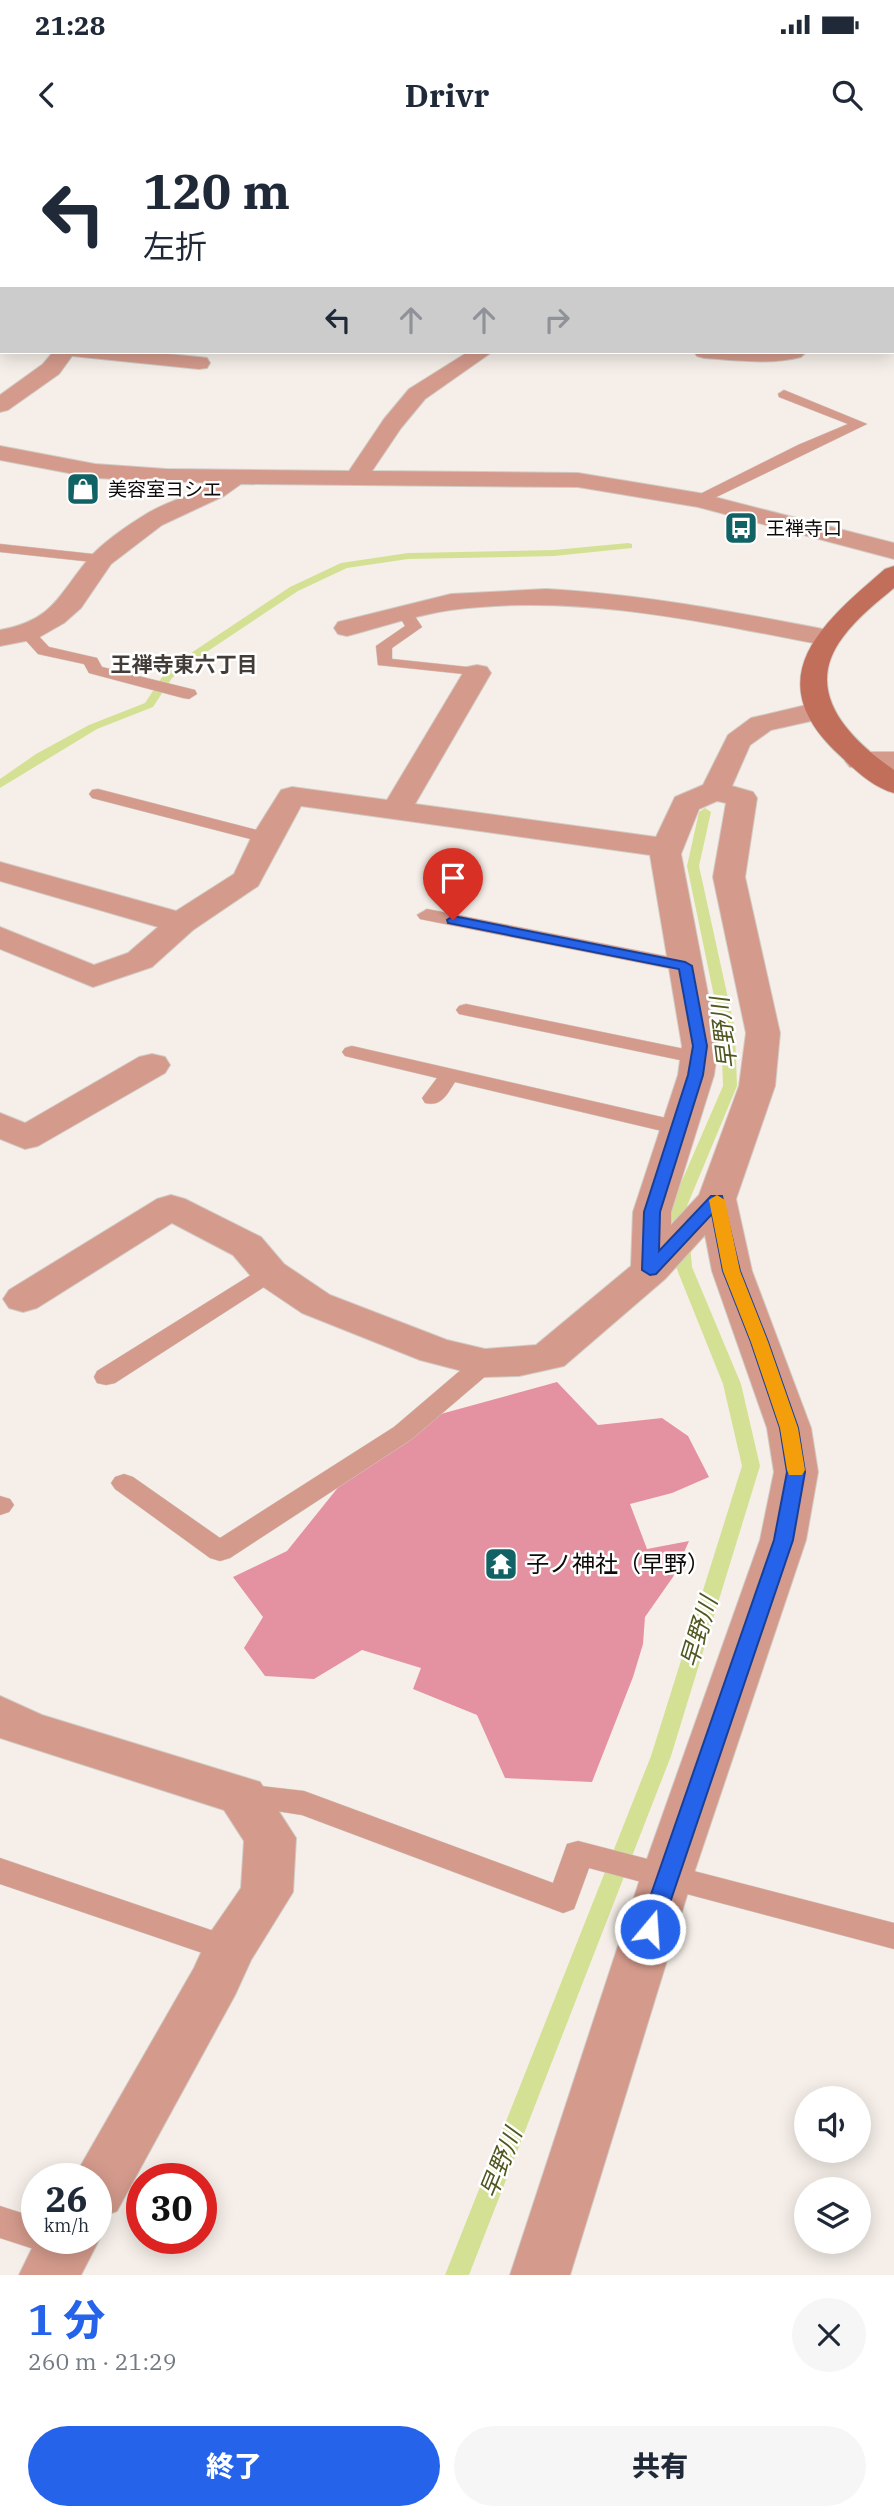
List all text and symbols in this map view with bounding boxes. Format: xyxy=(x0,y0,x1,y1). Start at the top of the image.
text: 21:28 xyxy=(35,8,105,42)
text: Drivr xyxy=(405,74,489,116)
icon: back xyxy=(28,76,66,114)
icon: search xyxy=(828,76,866,114)
text: 120 m xyxy=(143,159,290,222)
icon: left xyxy=(28,168,119,259)
text: 左折 xyxy=(143,225,207,267)
icon: left xyxy=(319,301,357,339)
icon: ahead xyxy=(392,301,430,339)
icon: ahead xyxy=(465,301,503,339)
icon: right xyxy=(538,301,576,339)
shop icon: 美容室ヨシエ xyxy=(64,470,102,508)
place label: 美容室ヨシエ xyxy=(108,477,222,501)
bus stop icon: 王禅寺口 xyxy=(722,509,760,547)
place label: 王禅寺口 xyxy=(766,516,842,540)
district label: 王禅寺東六丁目 xyxy=(111,650,258,678)
pin xyxy=(423,848,483,920)
icon: arrive xyxy=(434,859,472,897)
water label: 早野川 xyxy=(702,992,743,1071)
temple icon: 子ノ神社（早野） xyxy=(482,1545,520,1583)
place label: 子ノ神社（早野） xyxy=(526,1548,710,1578)
water label: 早野川 xyxy=(672,1590,725,1671)
position arrow xyxy=(613,1892,687,1966)
map controls xyxy=(794,2086,871,2254)
button: sound xyxy=(794,2086,871,2163)
water label: 早野川 xyxy=(472,2120,530,2202)
speed limit sign: 30 xyxy=(126,2163,217,2254)
text: 26 xyxy=(45,2176,88,2222)
button: layers xyxy=(794,2177,871,2254)
text: km/h xyxy=(44,2214,89,2237)
text: 1 分 xyxy=(28,2292,105,2347)
button: close xyxy=(792,2298,866,2372)
text: 260 m · 21:29 xyxy=(28,2346,177,2376)
button: 終了 xyxy=(28,2426,440,2506)
button: 共有 xyxy=(454,2426,866,2506)

